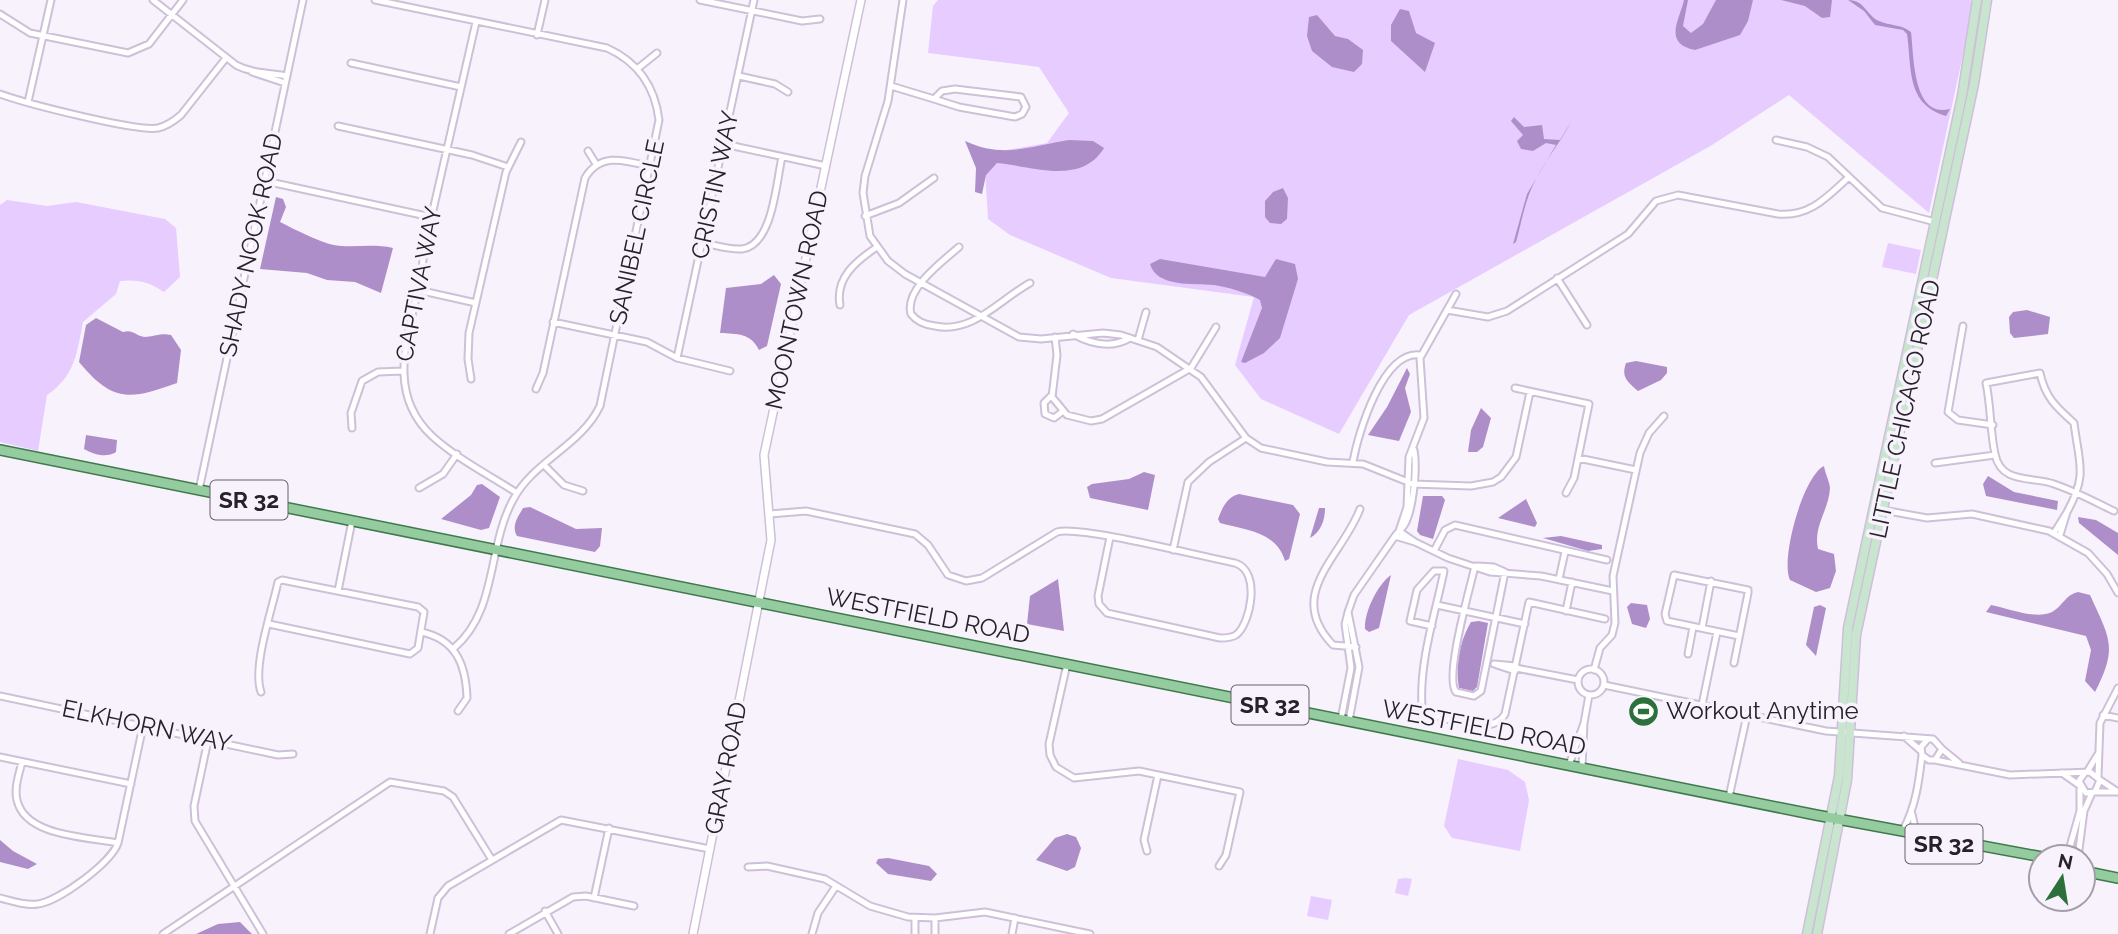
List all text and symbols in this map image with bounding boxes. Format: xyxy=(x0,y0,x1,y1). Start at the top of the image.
street label: CRISTIN WAY xyxy=(685,108,744,262)
street label: SHADY NOOK ROAD xyxy=(213,130,288,359)
street label: SANIBEL CIRCLE xyxy=(603,137,670,327)
street label: MOONTOWN ROAD xyxy=(759,188,834,412)
street label: CAPTIVA WAY xyxy=(389,204,448,364)
street label: LITTLE CHICAGO ROAD xyxy=(1863,277,1946,541)
road number: SR 32 xyxy=(210,480,288,520)
street label: WESTFIELD ROAD xyxy=(824,582,1033,650)
road number: SR 32 xyxy=(1232,685,1308,724)
street label: ELKHORN WAY xyxy=(60,693,235,758)
street label: WESTFIELD ROAD xyxy=(1380,694,1589,762)
sports icon: Workout Anytime xyxy=(1626,694,1660,728)
place label: Workout Anytime xyxy=(1666,696,1859,725)
street label: GRAY ROAD xyxy=(698,699,753,837)
road number: SR 32 xyxy=(1906,824,1982,864)
north arrow xyxy=(2027,843,2097,913)
text: N xyxy=(2056,849,2075,874)

